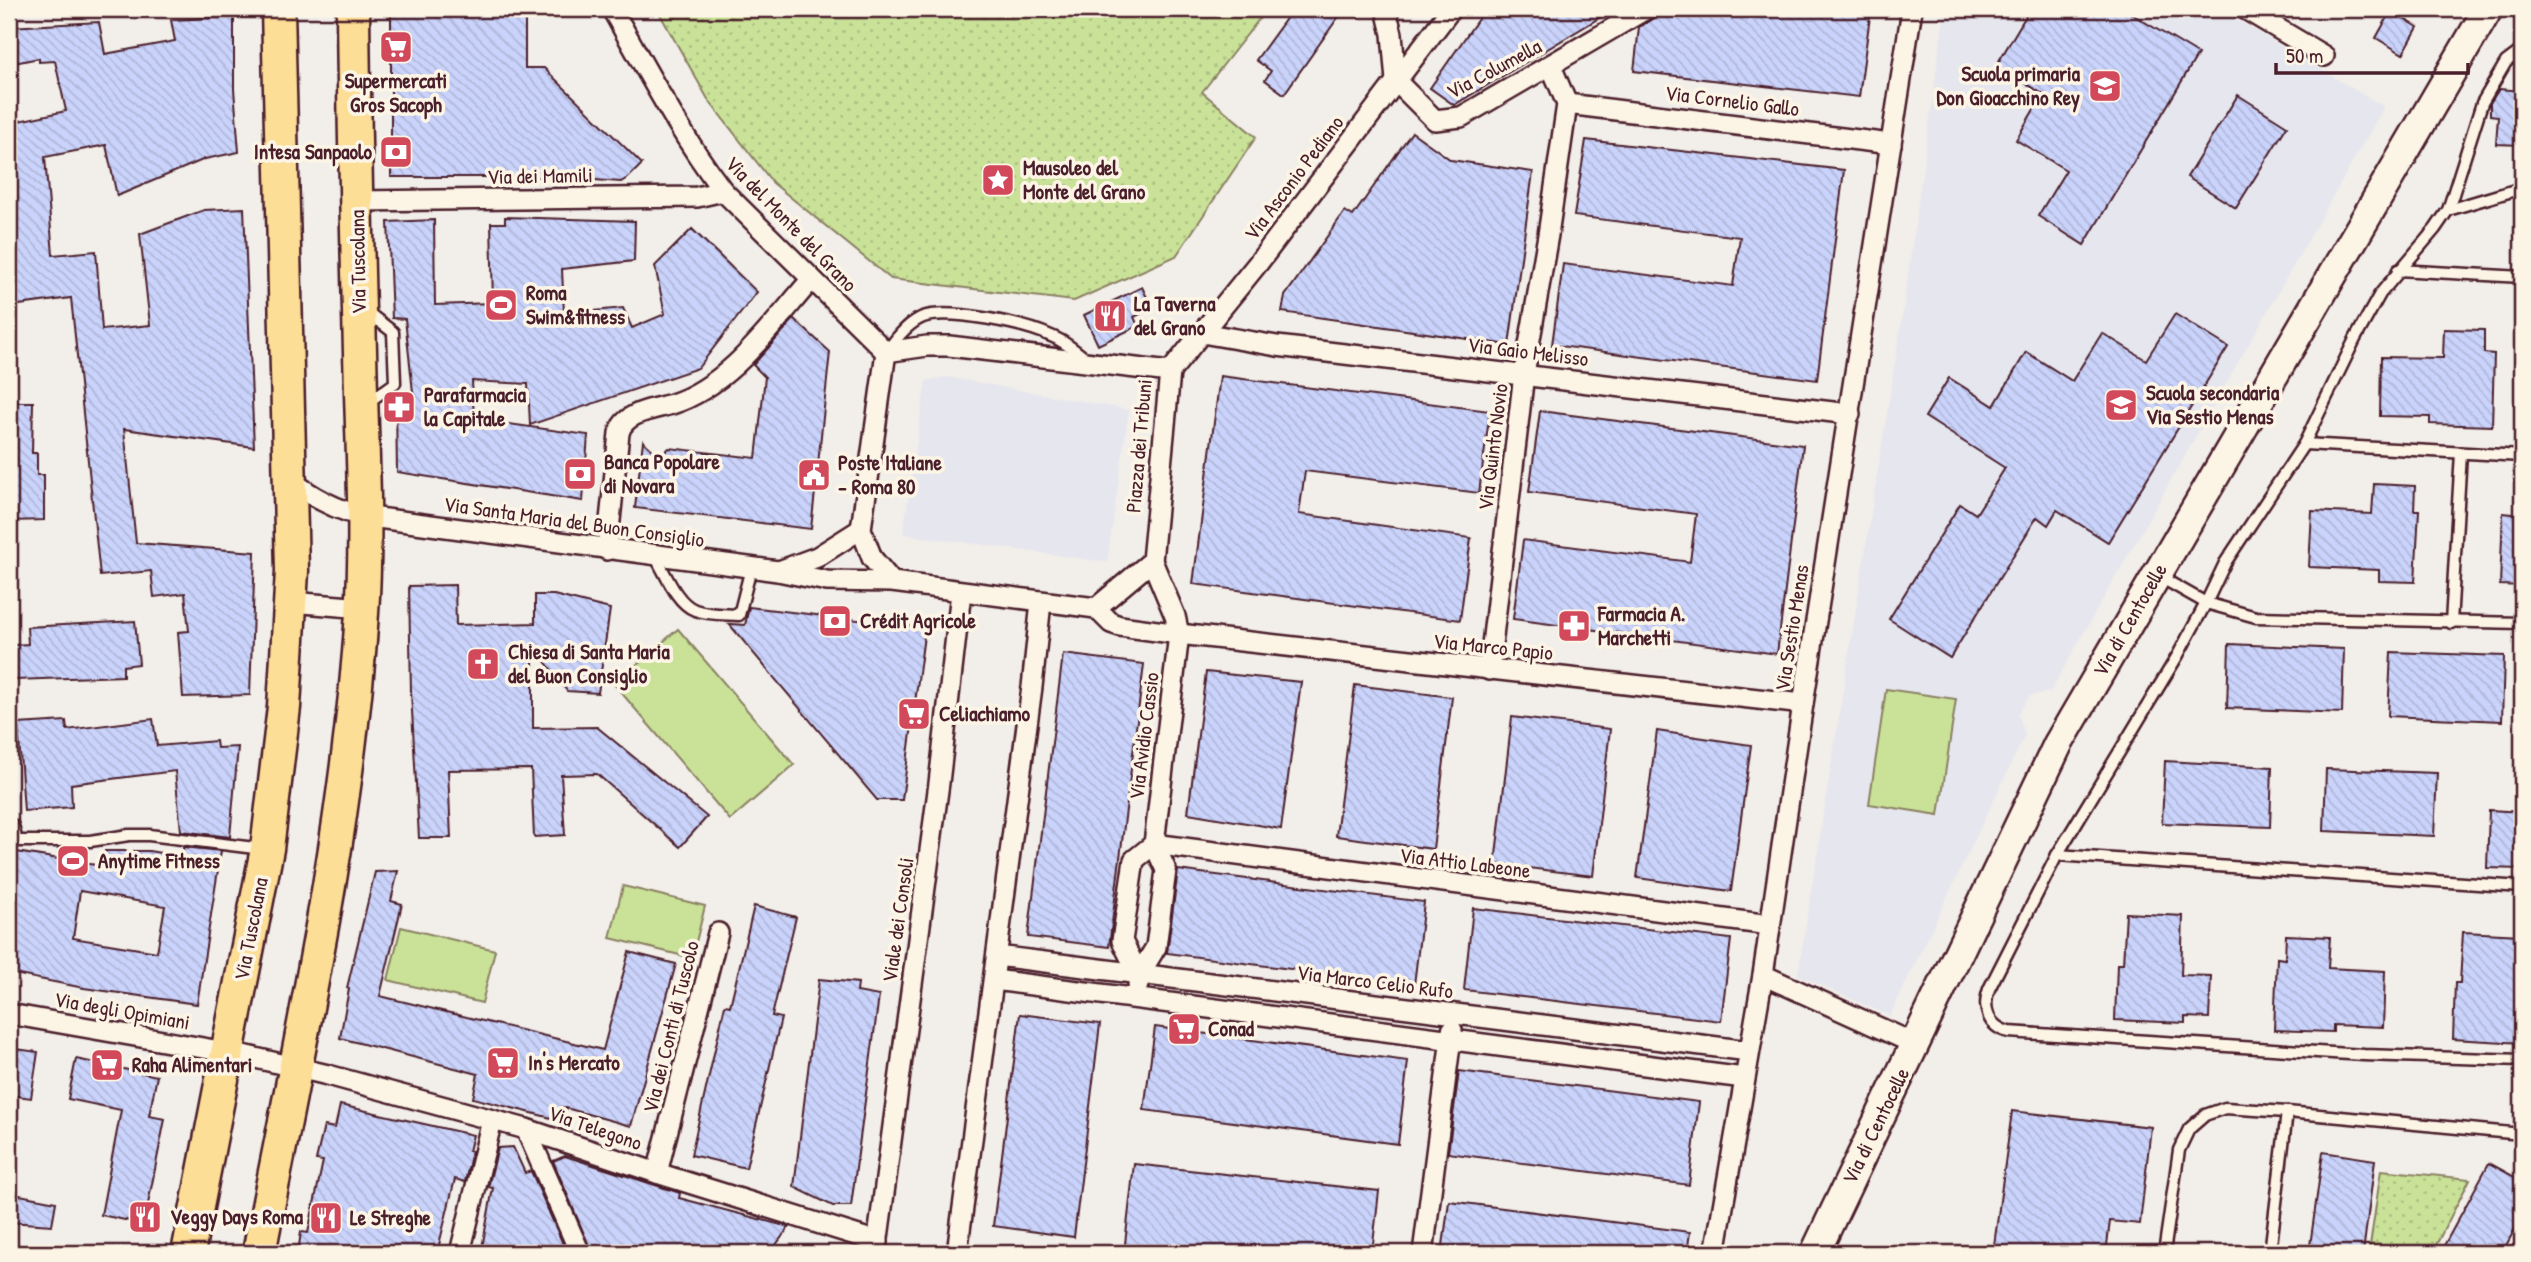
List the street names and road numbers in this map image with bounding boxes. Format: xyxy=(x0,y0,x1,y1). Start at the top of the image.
street label: Via Columella xyxy=(1441,31,1546,106)
street label: Via Cornelio Gallo xyxy=(1663,78,1801,123)
street label: Via Asconio Pediano xyxy=(1237,109,1350,246)
street label: Via del Monte del Grano xyxy=(719,149,864,298)
street label: Via dei Mamili xyxy=(487,160,593,191)
street label: Via Tuscolana xyxy=(342,210,373,314)
street label: Via Gaio Melisso xyxy=(1466,330,1590,373)
street label: Piazza dei Tribuni xyxy=(1118,378,1159,514)
street label: Via Quinto Novio xyxy=(1470,382,1515,512)
street label: Via Santa Maria del Buon Consiglio xyxy=(442,489,706,554)
street label: Via di Centocelle xyxy=(2085,558,2174,682)
street label: Via Sestio Menas xyxy=(1767,563,1816,693)
street label: Via Marco Papio xyxy=(1432,626,1554,667)
street label: Via Avidio Cassio xyxy=(1121,671,1166,801)
street label: Via Attio Labeone xyxy=(1398,840,1532,885)
street label: Viale dei Consoli xyxy=(874,856,921,984)
street label: Via Tuscolana xyxy=(226,875,275,983)
street label: Via dei Conti di Tuscolo xyxy=(635,938,706,1116)
street label: Via Marco Celio Rufo xyxy=(1295,958,1455,1005)
street label: Via degli Opimiani xyxy=(52,984,192,1037)
street label: Via di Centocelle xyxy=(1835,1063,1916,1189)
street label: Via Telegono xyxy=(544,1098,646,1157)

